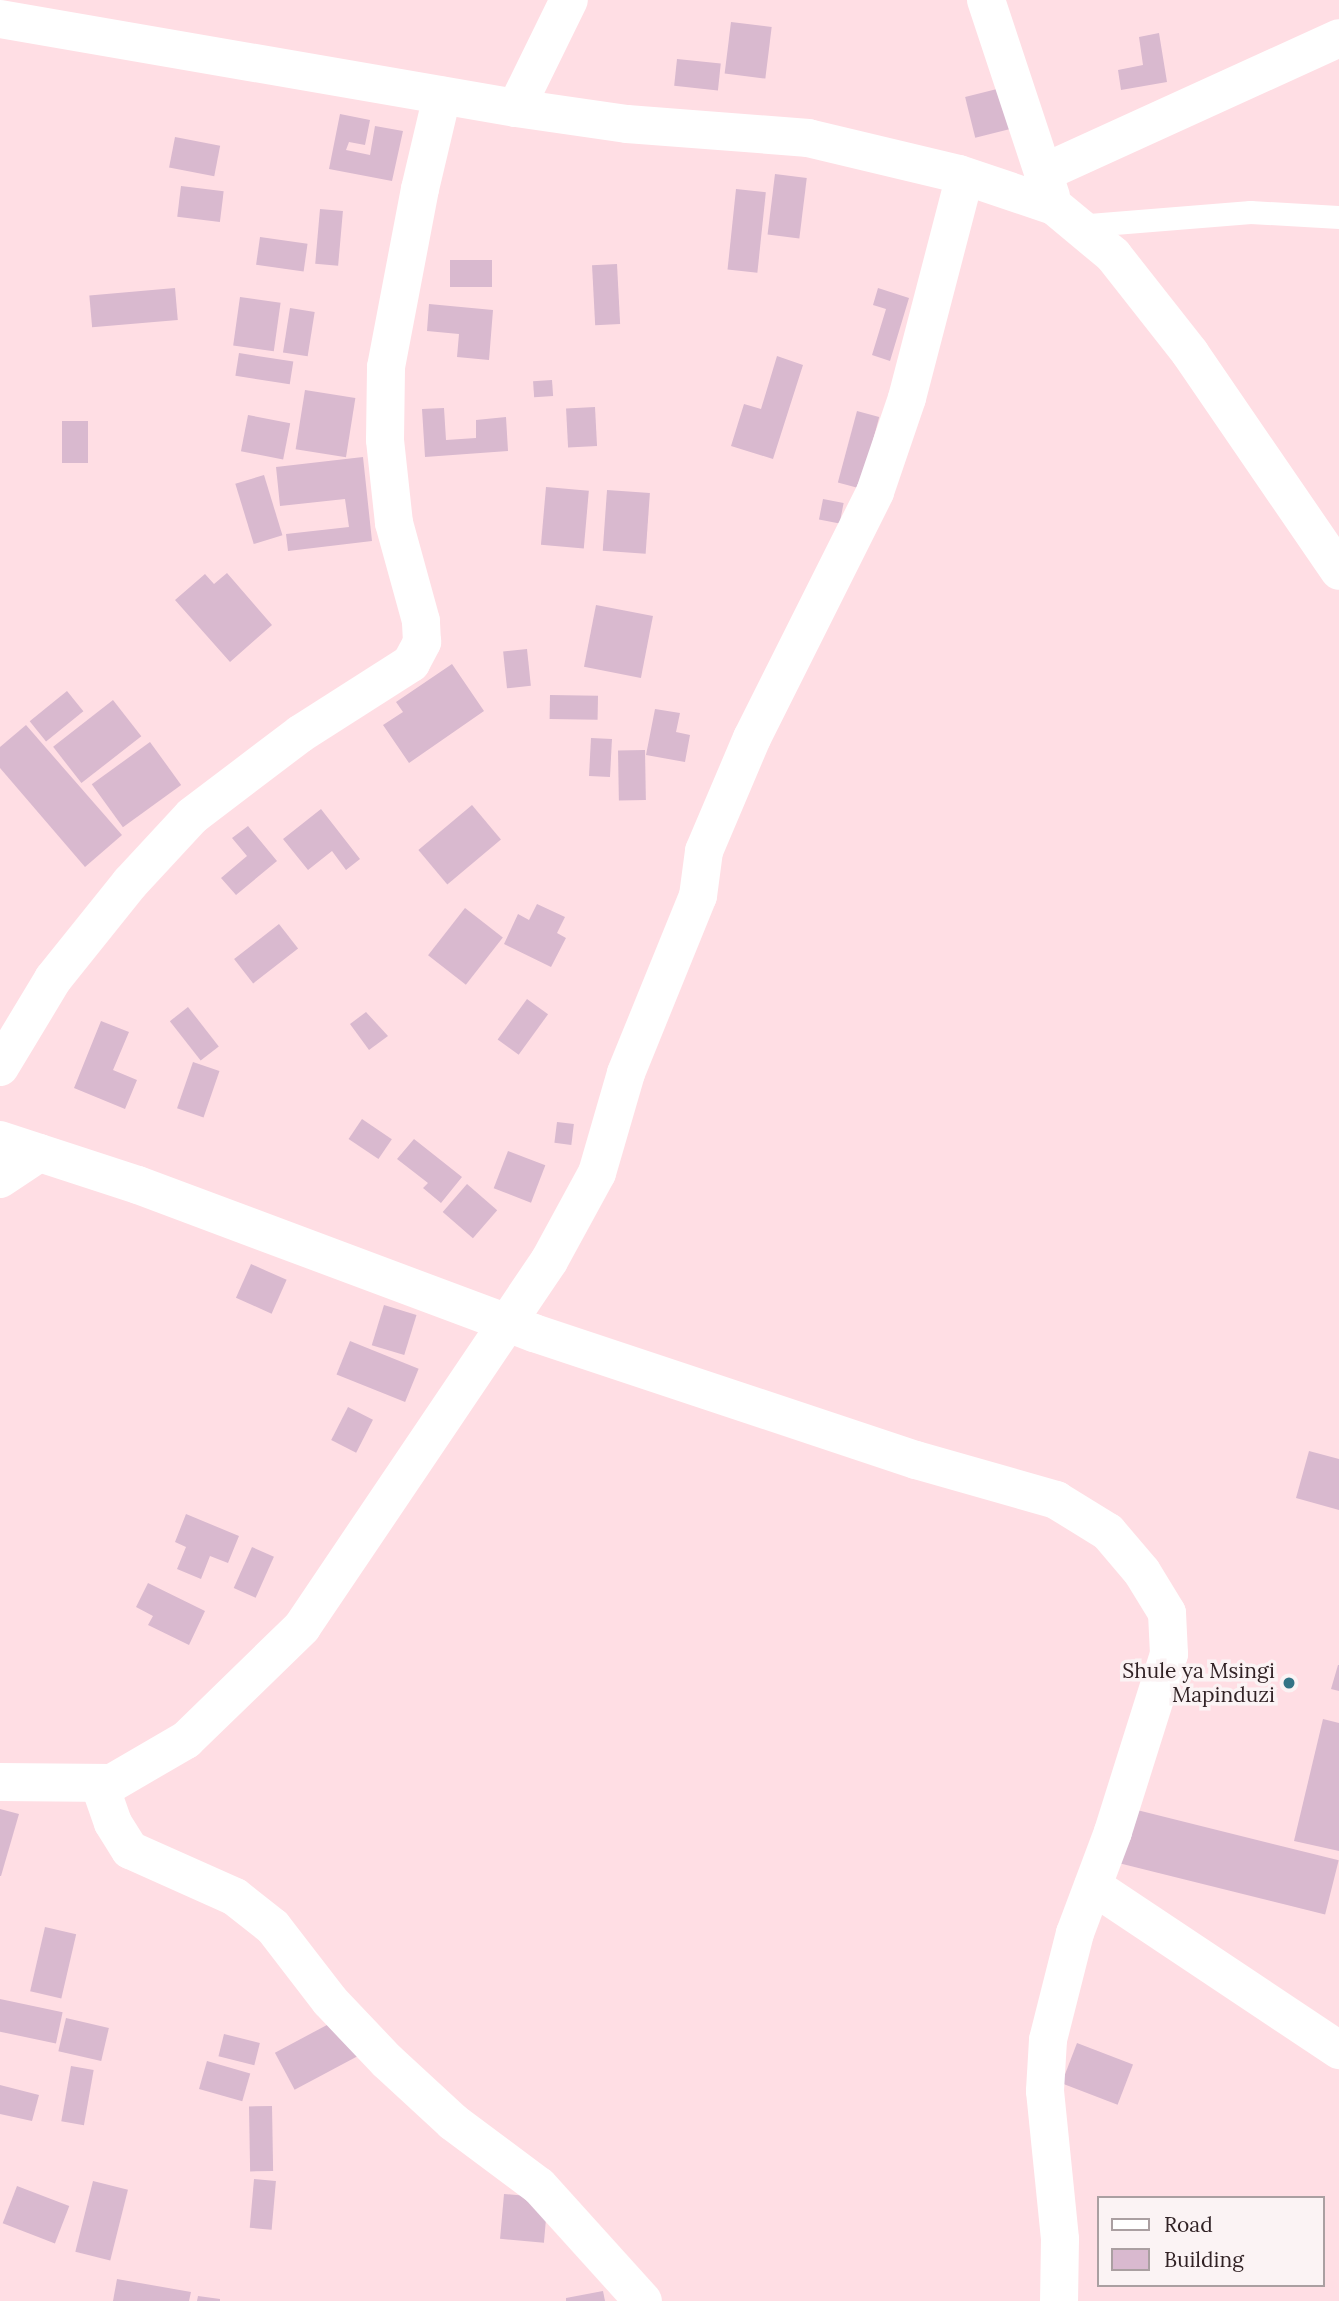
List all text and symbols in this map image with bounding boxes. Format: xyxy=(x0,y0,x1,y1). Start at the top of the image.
place label: Shule ya Msingi Mapinduzi xyxy=(1122,1658,1275,1708)
marker: Shule ya Msingi Mapinduzi xyxy=(1281,1675,1297,1691)
legend xyxy=(1098,2196,1325,2287)
text: Road xyxy=(1164,2211,1213,2238)
text: Building xyxy=(1164,2246,1244,2273)

